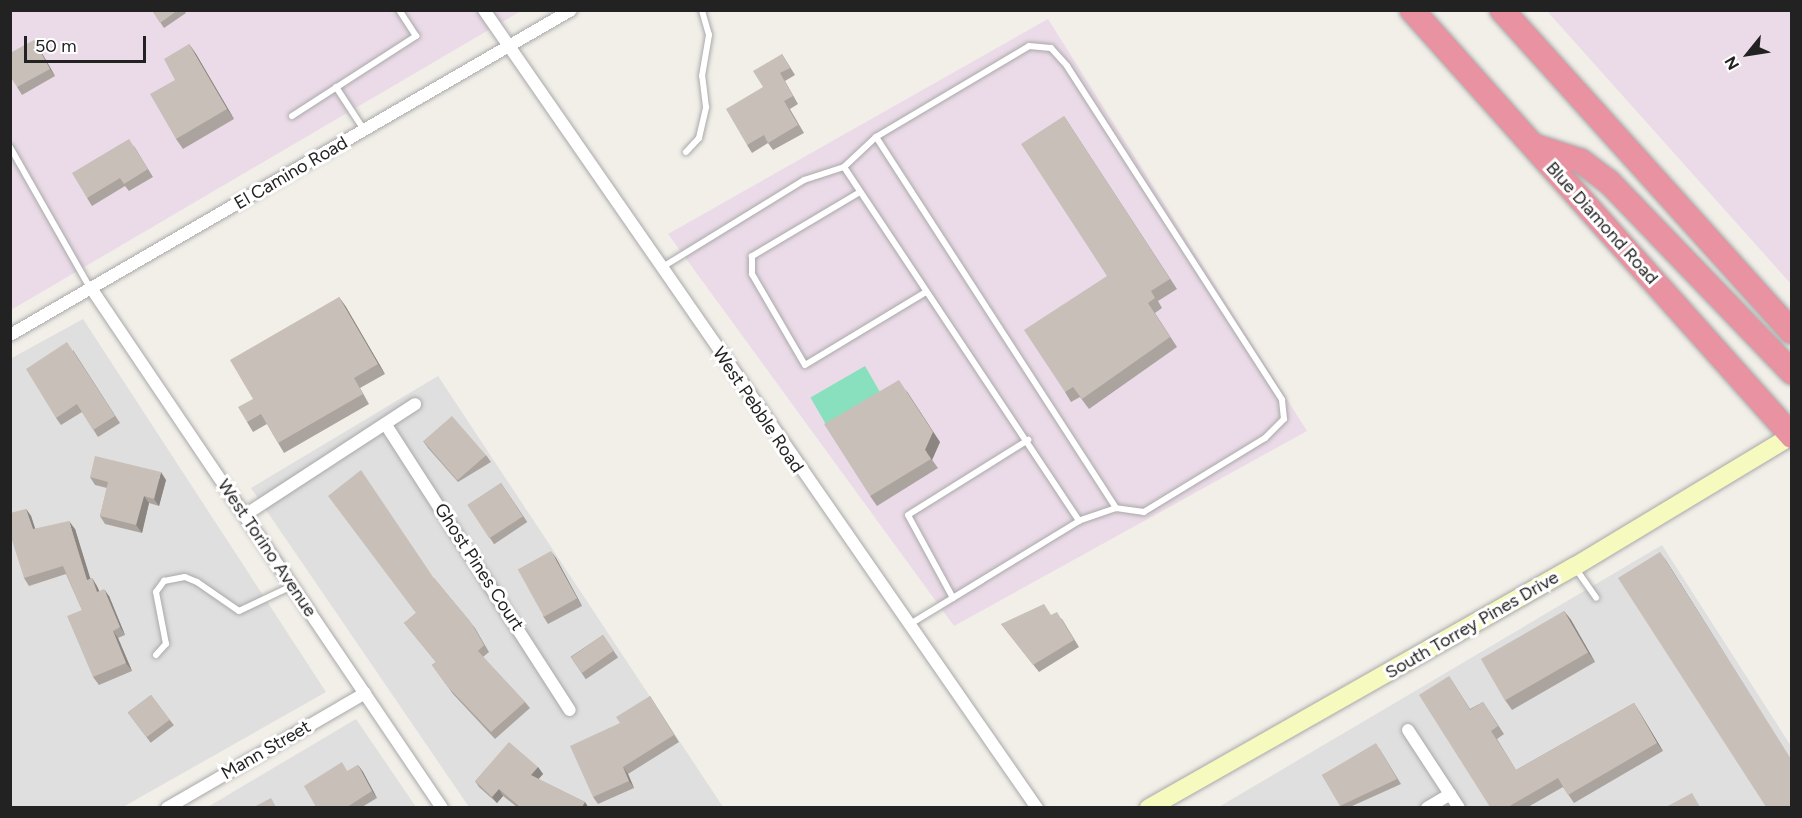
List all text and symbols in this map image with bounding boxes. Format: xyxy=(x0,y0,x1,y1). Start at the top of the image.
scale bar xyxy=(27,24,148,62)
north arrow xyxy=(1718,24,1778,84)
text: 50 m xyxy=(35,35,77,57)
text: N xyxy=(1721,53,1743,73)
street label: El Camino Road xyxy=(231,132,351,214)
street label: Blue Diamond Road xyxy=(1541,157,1663,289)
street label: West Pebble Road xyxy=(708,343,808,477)
street label: West Torino Avenue xyxy=(213,475,321,621)
street label: Ghost Pines Court xyxy=(430,499,528,635)
street label: South Torrey Pines Drive xyxy=(1381,566,1563,684)
street label: Mann Street xyxy=(218,716,314,784)

